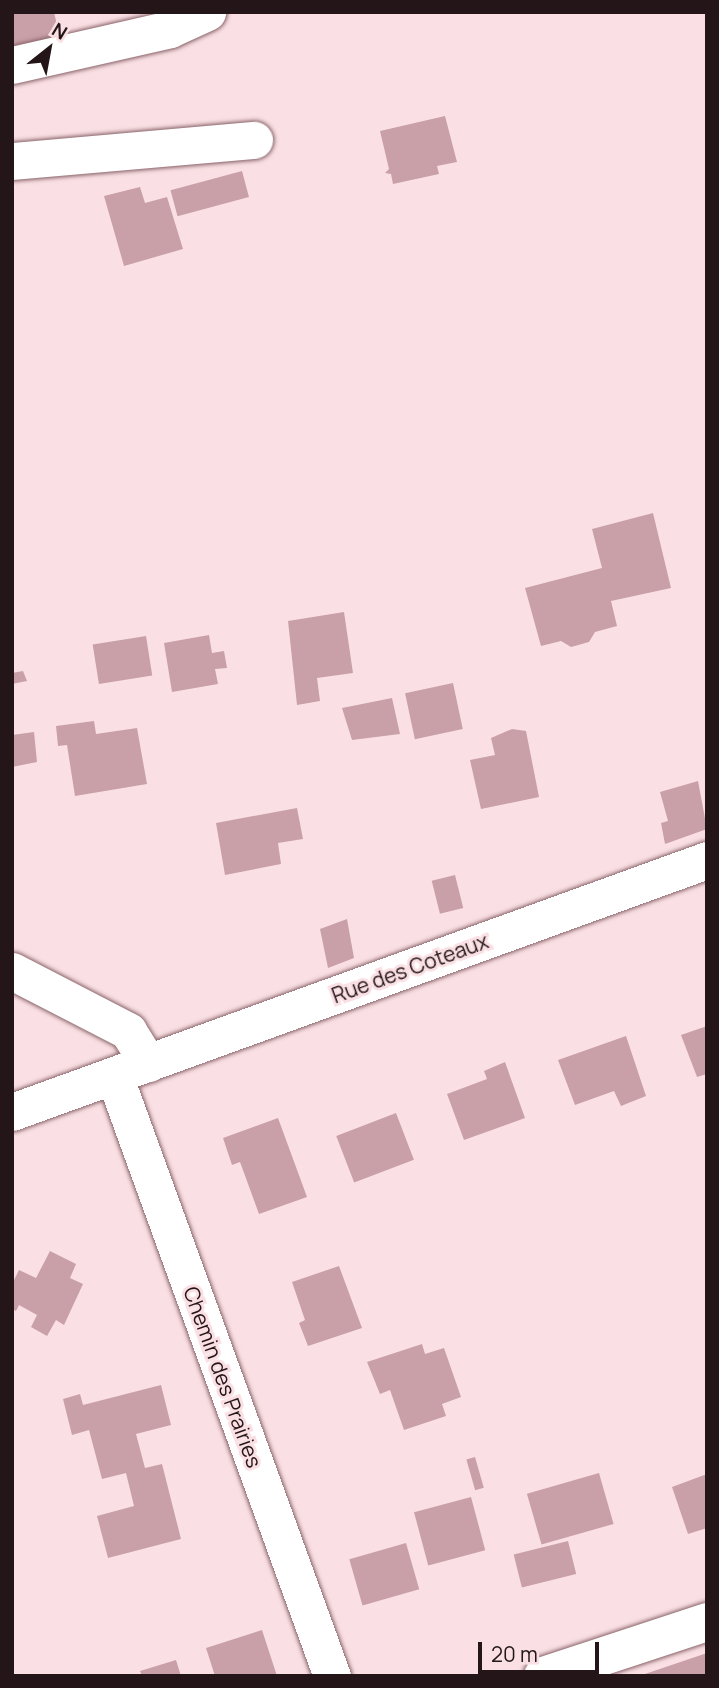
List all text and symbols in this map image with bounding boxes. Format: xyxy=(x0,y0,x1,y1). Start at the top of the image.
north arrow xyxy=(14,14,84,84)
text: N xyxy=(47,16,72,46)
street label: Rue des Coteaux xyxy=(328,928,492,1008)
street label: Chemin des Prairies xyxy=(179,1283,267,1471)
scale bar xyxy=(481,1628,602,1672)
text: 20 m xyxy=(491,1640,538,1668)

